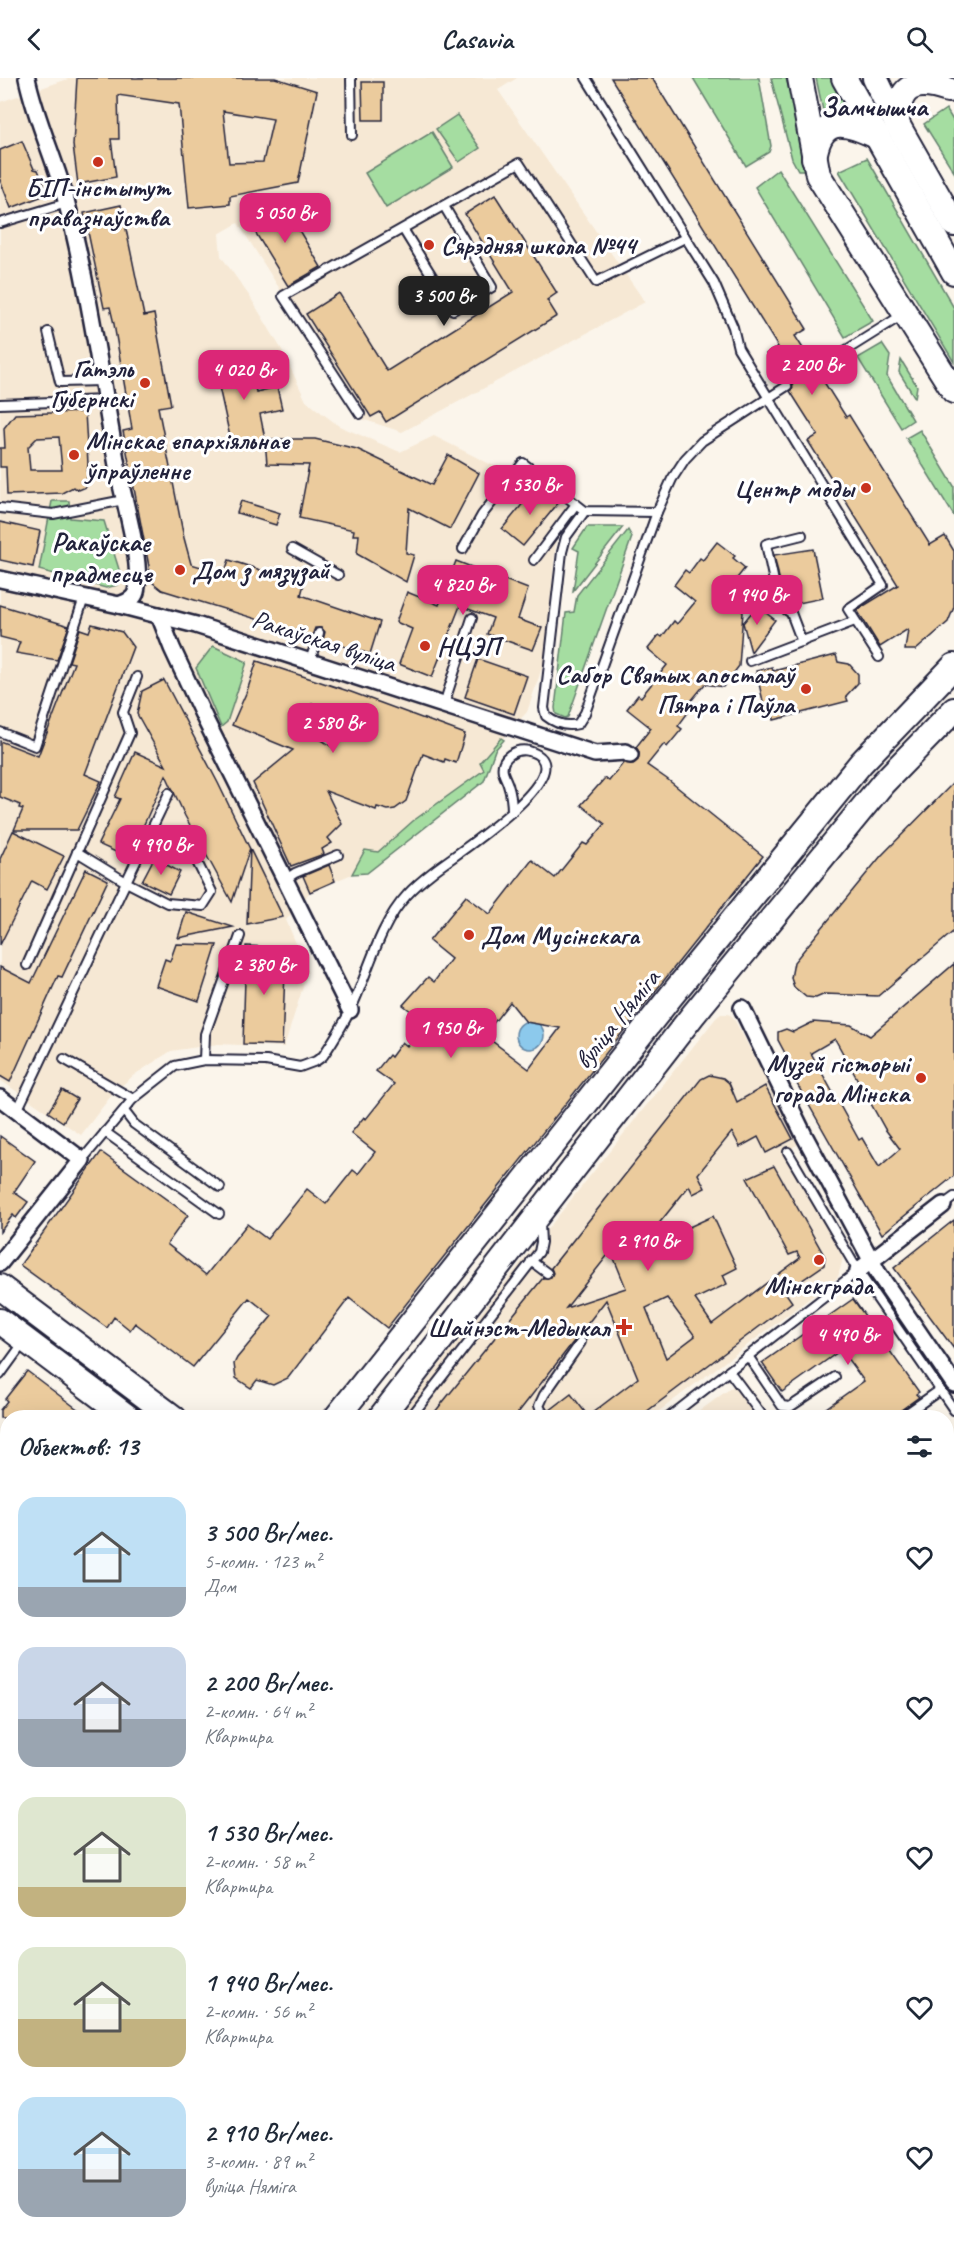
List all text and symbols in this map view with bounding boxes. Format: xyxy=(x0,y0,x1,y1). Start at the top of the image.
text: Casavia xyxy=(441,22,513,56)
icon: back xyxy=(18,23,51,56)
icon: search xyxy=(903,23,936,56)
district label: Замчышча xyxy=(821,90,929,124)
marker: БІП-інстытут правазнаўства xyxy=(91,155,105,169)
place label: БІП-інстытут правазнаўства xyxy=(26,171,173,234)
pin: 5 050 Br xyxy=(223,193,347,244)
text: 5 050 Br xyxy=(254,200,316,225)
place label: Сярэдняя школа №44 xyxy=(441,229,639,262)
marker: Сярэдняя школа №44 xyxy=(422,238,436,252)
pin: 3 500 Br xyxy=(382,276,506,327)
text: 3 500 Br xyxy=(412,283,476,308)
pin: 2 200 Br xyxy=(750,345,874,396)
pin: 4 020 Br xyxy=(182,350,306,401)
place label: Гатэль Губернскі xyxy=(51,352,137,415)
text: 2 200 Br xyxy=(780,352,844,377)
text: 4 020 Br xyxy=(212,357,276,382)
marker: Гатэль Губернскі xyxy=(138,376,152,390)
place label: Мінскае епархіяльнае ўпраўленне xyxy=(84,424,291,487)
marker: Мінскае епархіяльнае ўпраўленне xyxy=(67,448,81,462)
pin: 1 530 Br xyxy=(468,465,592,516)
text: 1 530 Br xyxy=(498,472,562,497)
place label: Центр моды xyxy=(734,472,857,505)
marker: Центр моды xyxy=(859,481,873,495)
district label: Ракаўскае прадмесце xyxy=(50,525,154,590)
place label: Дом з мязузай xyxy=(192,554,331,587)
marker: Дом з мязузай xyxy=(173,563,187,577)
pin: 4 820 Br xyxy=(401,565,525,616)
text: 4 820 Br xyxy=(431,572,495,597)
pin: 1 940 Br xyxy=(695,575,819,626)
text: 1 940 Br xyxy=(725,582,789,607)
street label: Ракаўская вуліца xyxy=(248,602,402,680)
place label: НЦЭП xyxy=(437,630,505,663)
marker: НЦЭП xyxy=(418,639,432,653)
place label: Сабор Святых апосталаў Пятра і Паўла xyxy=(556,658,797,721)
marker: Сабор Святых апосталаў Пятра і Паўла xyxy=(799,682,813,696)
pin: 2 580 Br xyxy=(271,703,395,754)
text: 2 580 Br xyxy=(301,710,365,735)
pin: 4 990 Br xyxy=(99,825,223,876)
text: 4 990 Br xyxy=(130,832,192,857)
place label: Дом Мусінскага xyxy=(481,919,641,952)
marker: Дом Мусінскага xyxy=(462,928,476,942)
pin: 2 380 Br xyxy=(202,945,326,996)
text: 2 380 Br xyxy=(232,952,296,977)
street label: вуліца Няміга xyxy=(567,961,668,1076)
pin: 1 950 Br xyxy=(389,1008,513,1059)
text: 1 950 Br xyxy=(420,1015,482,1040)
place label: Музей гісторыі горада Мінска xyxy=(767,1047,913,1110)
marker: Музей гісторыі горада Мінска xyxy=(914,1071,928,1085)
pin: 2 910 Br xyxy=(586,1221,710,1272)
text: 2 910 Br xyxy=(616,1228,680,1253)
marker: Мінскграда xyxy=(812,1253,826,1267)
place label: Мінскграда xyxy=(765,1269,875,1302)
place label: Шайнэст-Медыкал xyxy=(427,1311,612,1344)
pin: 4 490 Br xyxy=(786,1315,910,1366)
marker: Шайнэст-Медыкал xyxy=(615,1318,633,1336)
text: 4 490 Br xyxy=(816,1322,880,1347)
text: Объектов: 13 xyxy=(18,1430,138,1463)
icon: filters xyxy=(903,1430,936,1463)
text: 3 500 Br/мес. xyxy=(204,1516,332,1549)
icon: home xyxy=(66,1521,138,1593)
icon: heart xyxy=(903,1541,936,1574)
text: 5-комн. · 123 m² xyxy=(204,1549,321,1574)
text: Дом xyxy=(204,1574,236,1599)
text: 2 200 Br/мес. xyxy=(204,1666,333,1699)
icon: home xyxy=(66,1671,138,1743)
icon: heart xyxy=(903,1691,936,1724)
text: 2-комн. · 64 m² xyxy=(204,1699,312,1724)
text: Квартира xyxy=(204,1724,272,1749)
text: 1 530 Br/мес. xyxy=(204,1816,332,1849)
icon: home xyxy=(66,1821,138,1893)
icon: heart xyxy=(903,1841,936,1874)
text: 2-комн. · 58 m² xyxy=(204,1849,312,1874)
text: Квартира xyxy=(204,1874,272,1899)
text: 1 940 Br/мес. xyxy=(204,1966,332,1999)
icon: home xyxy=(66,1971,138,2043)
icon: heart xyxy=(903,1991,936,2024)
text: 2-комн. · 56 m² xyxy=(204,1999,312,2024)
text: Квартира xyxy=(204,2024,272,2049)
text: 2 910 Br/мес. xyxy=(204,2116,332,2149)
icon: home xyxy=(66,2121,138,2193)
icon: heart xyxy=(903,2141,936,2174)
text: 3-комн. · 89 m² xyxy=(204,2149,312,2174)
text: вуліца Няміга xyxy=(204,2174,295,2199)

